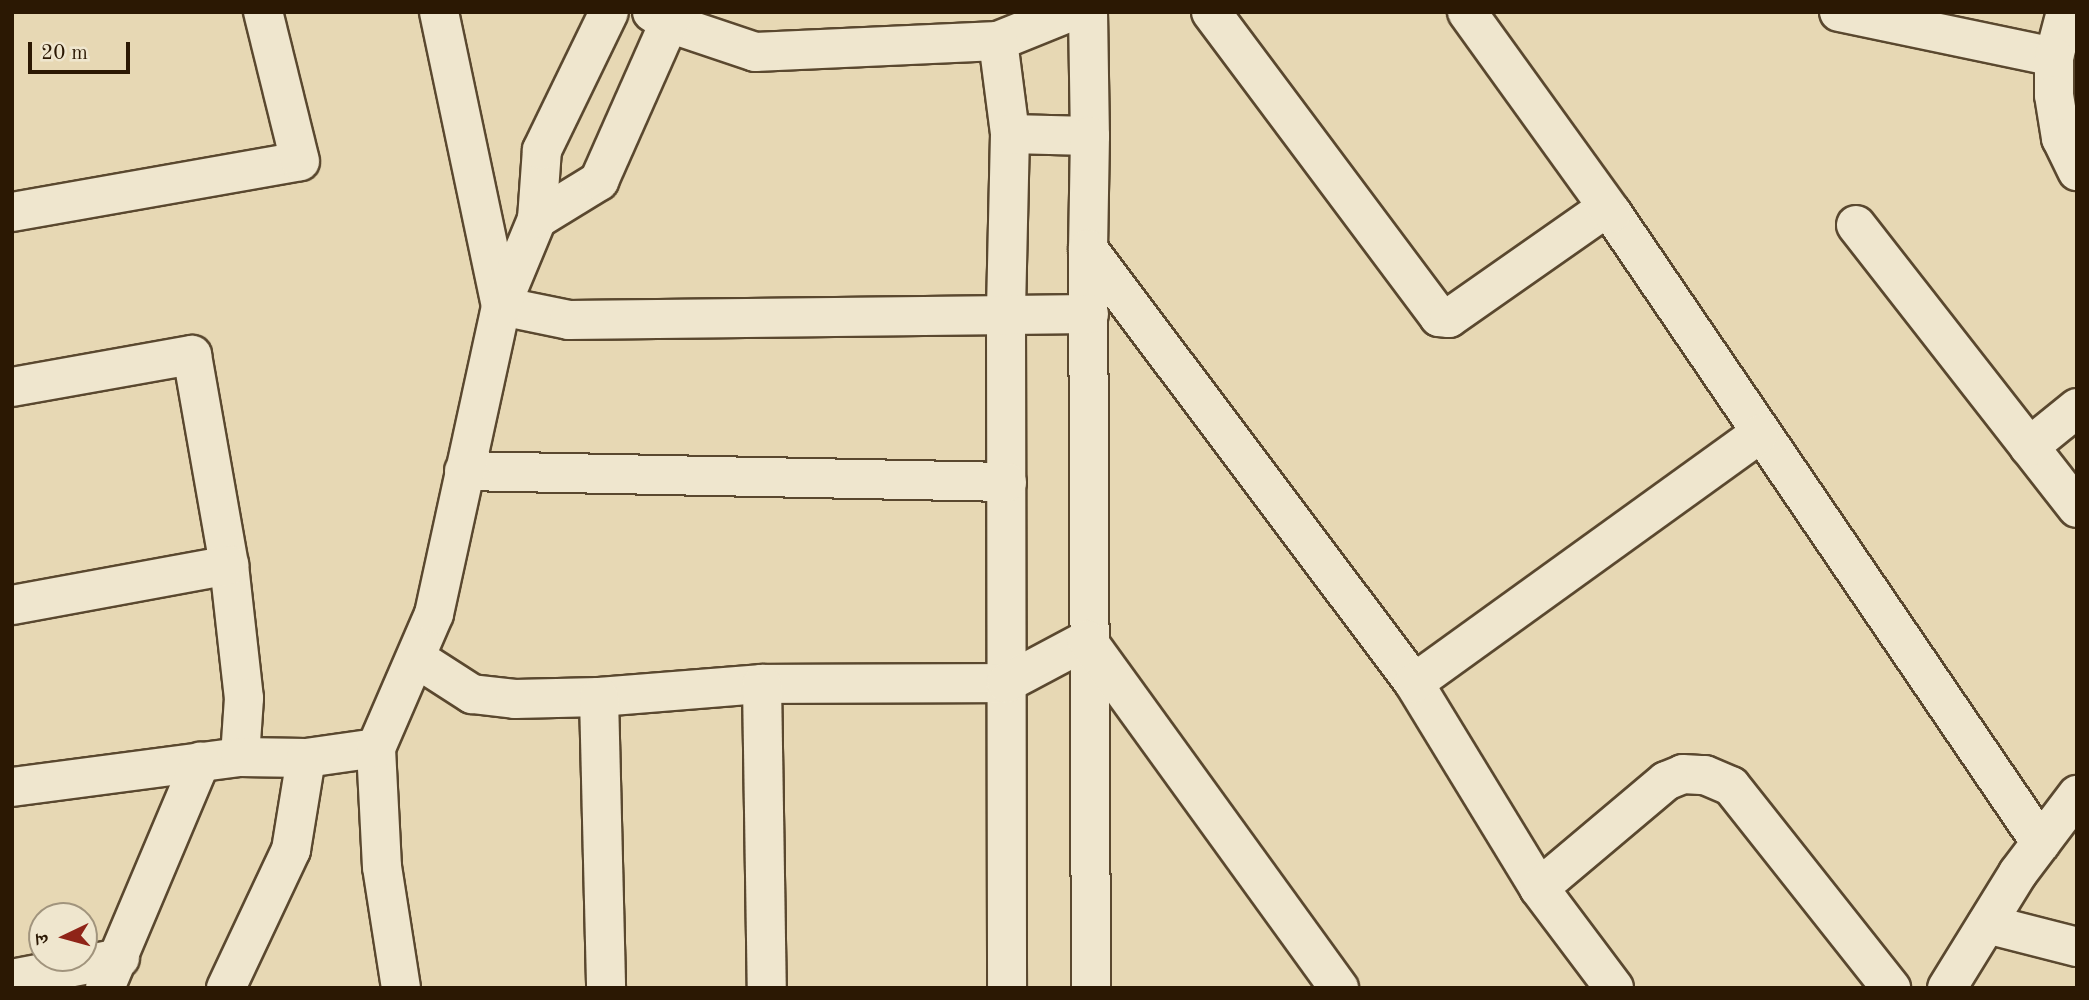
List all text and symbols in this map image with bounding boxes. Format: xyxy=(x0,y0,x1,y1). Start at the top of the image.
scale bar xyxy=(32,28,133,72)
text: 20 m xyxy=(41,43,88,64)
north arrow xyxy=(28,902,98,972)
text: उ xyxy=(34,933,53,944)

